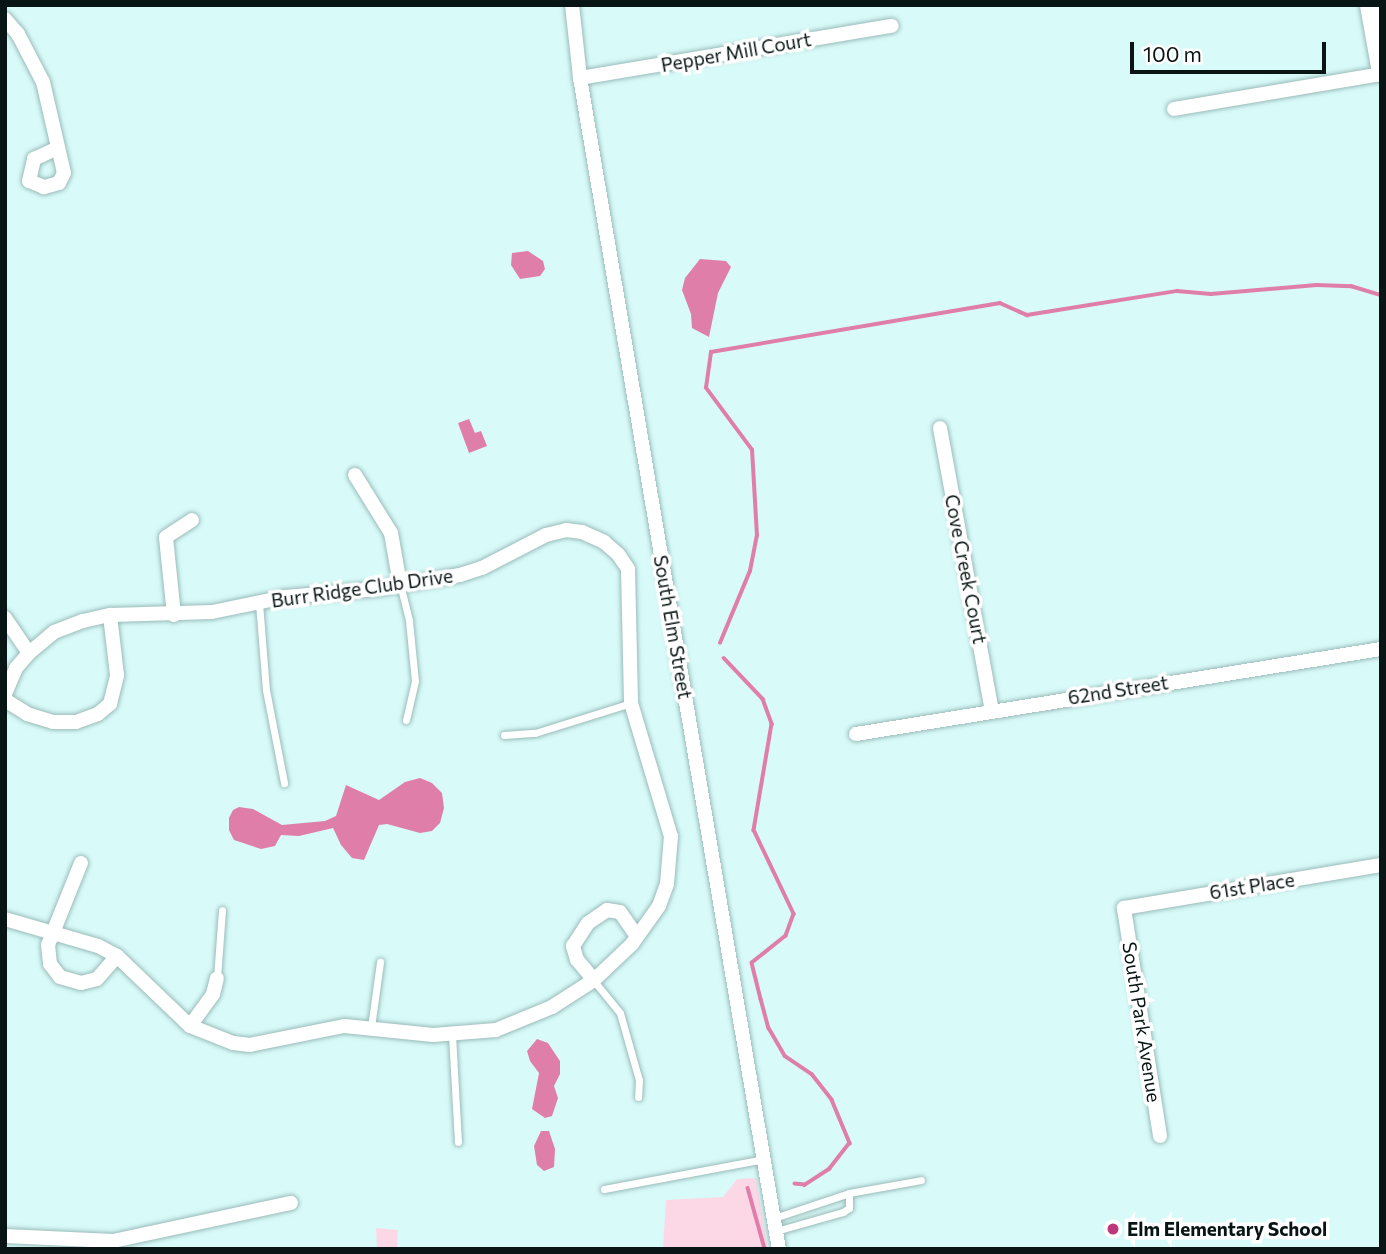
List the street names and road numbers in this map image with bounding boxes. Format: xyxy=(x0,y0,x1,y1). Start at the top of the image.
street label: Pepper Mill Court xyxy=(659,28,813,76)
street label: Cove Creek Court xyxy=(940,492,992,646)
street label: South Elm Street xyxy=(649,553,697,701)
street label: Burr Ridge Club Drive xyxy=(270,564,454,612)
street label: 62nd Street xyxy=(1066,671,1170,709)
street label: 61st Place xyxy=(1208,868,1296,904)
street label: South Park Avenue xyxy=(1118,940,1166,1104)

